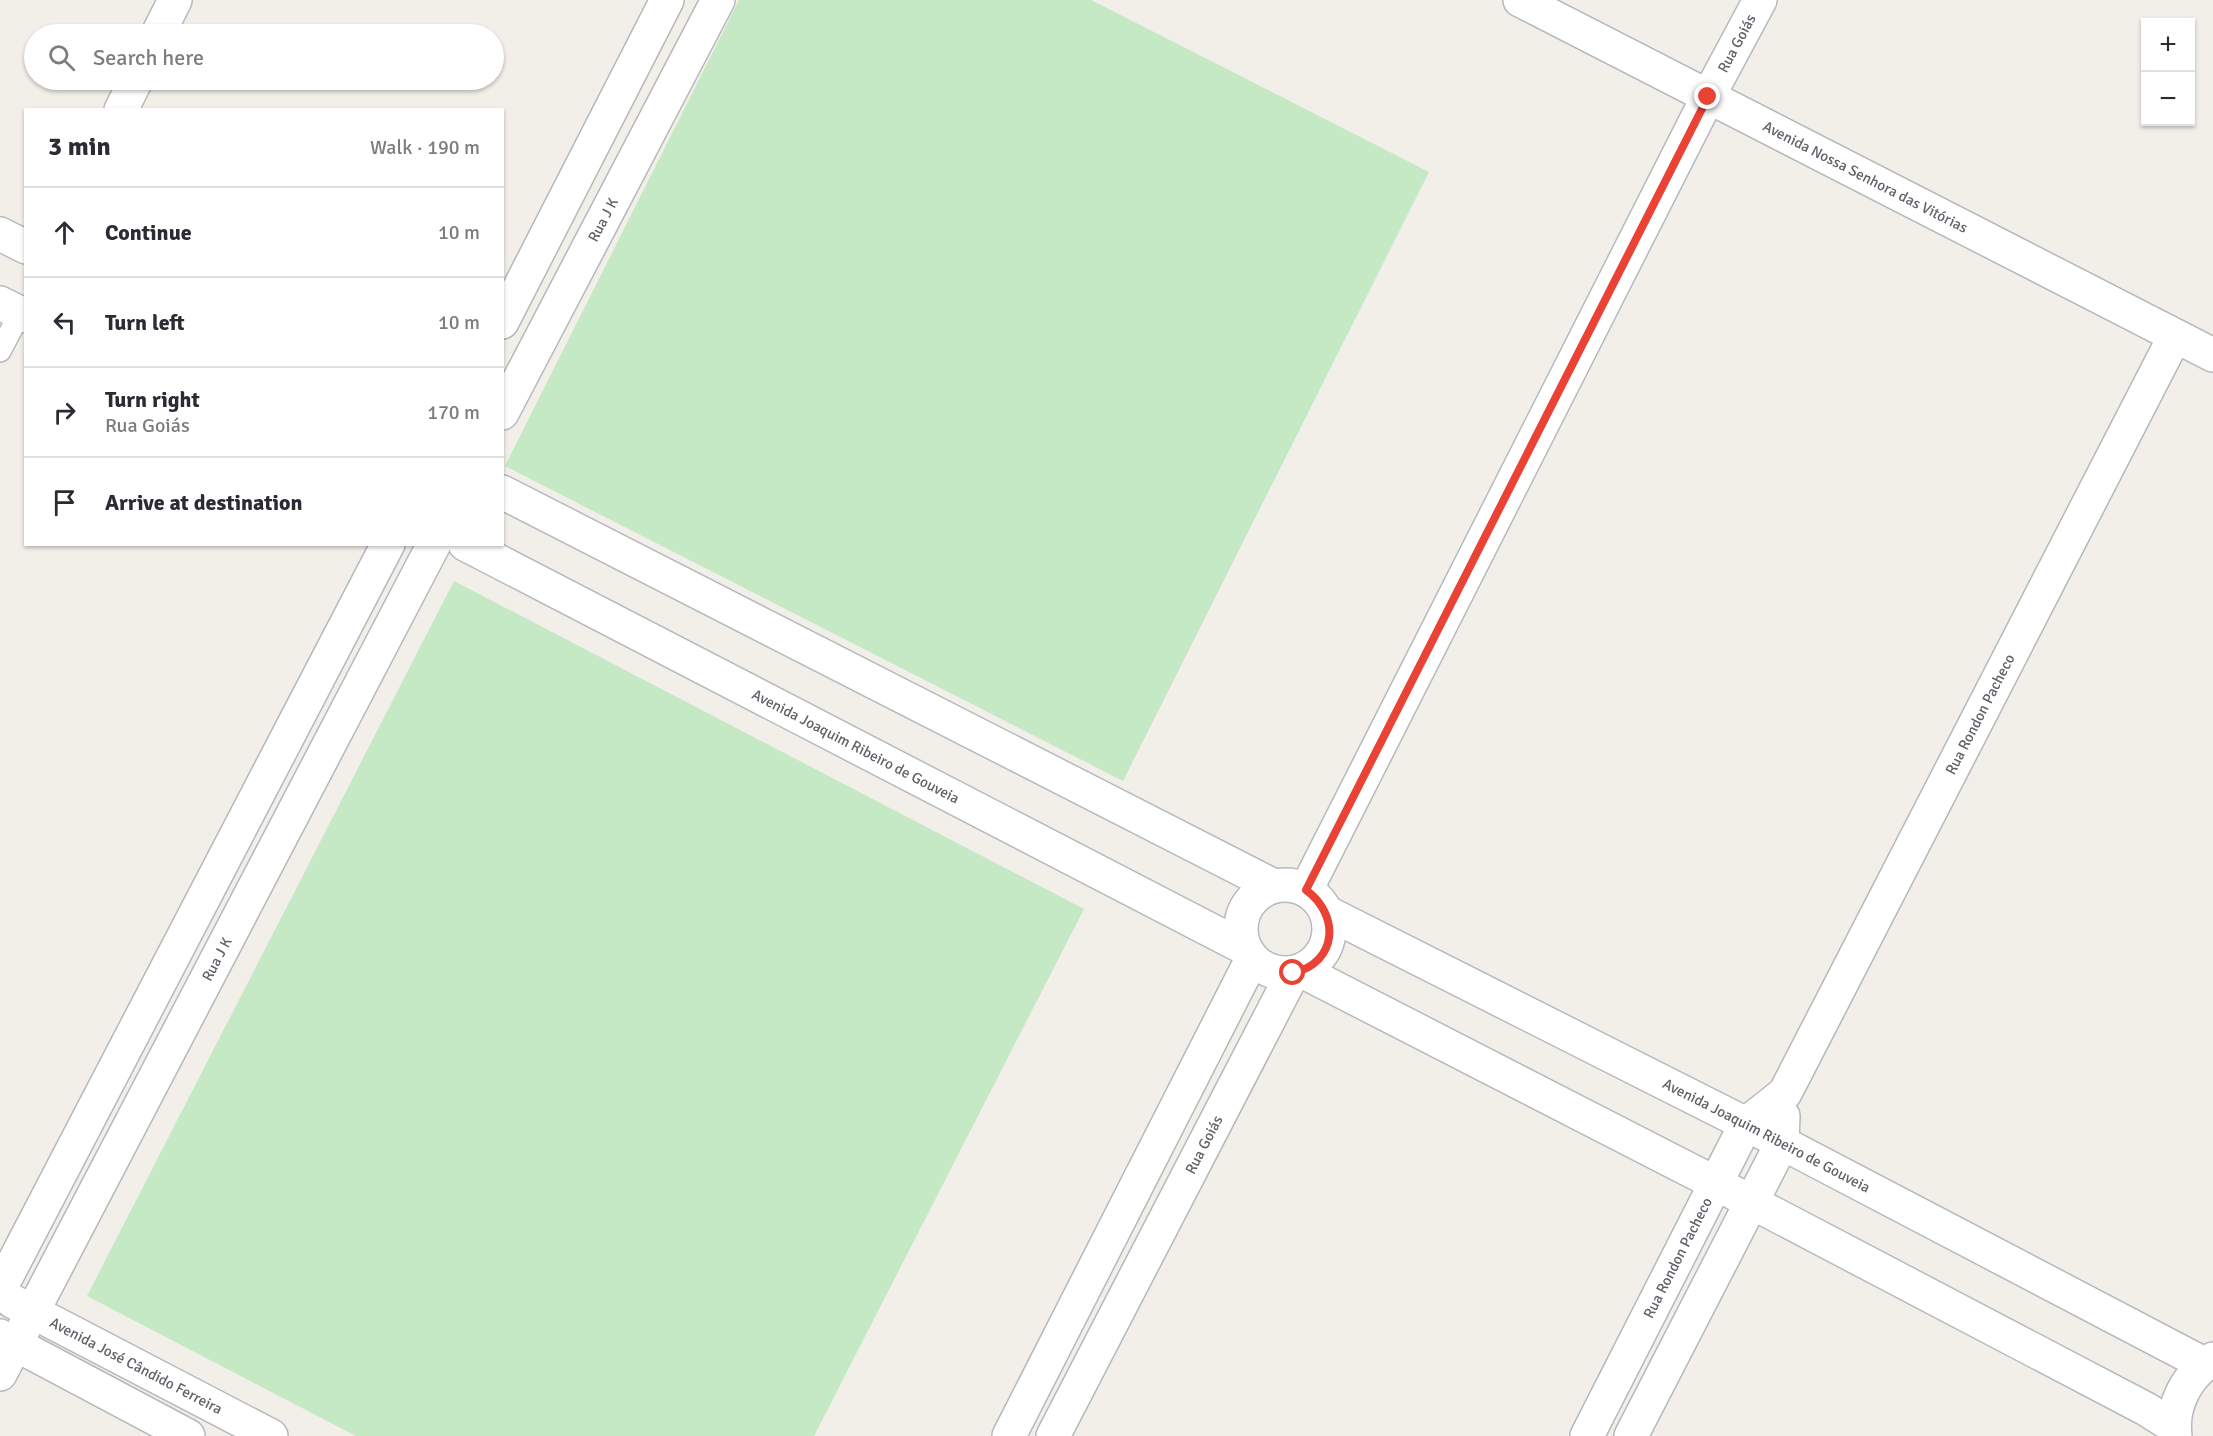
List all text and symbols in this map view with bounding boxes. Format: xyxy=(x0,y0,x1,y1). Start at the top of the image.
street label: Rua Goiás xyxy=(1714,11,1760,76)
map controls xyxy=(2141,18,2195,126)
button: + xyxy=(2141,18,2195,72)
search box xyxy=(24,24,504,90)
icon: search xyxy=(45,41,78,74)
text: Search here xyxy=(93,44,204,71)
button: − xyxy=(2141,72,2195,126)
route end xyxy=(1694,83,1720,109)
street label: Avenida Nossa Senhora das Vitórias xyxy=(1760,117,1971,237)
text: 3 min xyxy=(48,131,111,163)
text: Walk · 190 m xyxy=(370,135,480,160)
street label: Rua J K xyxy=(584,195,622,245)
icon: ahead xyxy=(48,216,81,249)
text: Continue xyxy=(105,219,192,246)
text: 10 m xyxy=(438,220,480,245)
icon: left xyxy=(48,306,81,339)
text: Turn left xyxy=(105,309,185,336)
text: 10 m xyxy=(438,310,480,335)
text: Turn right xyxy=(105,386,200,413)
icon: right xyxy=(48,396,81,429)
text: 170 m xyxy=(427,400,480,425)
text: Rua Goiás xyxy=(105,413,190,438)
icon: arrive xyxy=(48,486,81,519)
text: Arrive at destination xyxy=(105,489,302,516)
street label: Rua Rondon Pacheco xyxy=(1942,651,2019,778)
street label: Avenida Joaquim Ribeiro de Gouveia xyxy=(749,685,962,807)
street label: Rua J K xyxy=(198,934,236,984)
route start xyxy=(1279,959,1305,985)
street label: Avenida Joaquim Ribeiro de Gouveia xyxy=(1660,1075,1873,1197)
street label: Rua Goiás xyxy=(1181,1112,1227,1177)
street label: Rua Rondon Pacheco xyxy=(1640,1194,1716,1321)
street label: Avenida José Cândido Ferreira xyxy=(47,1313,226,1418)

